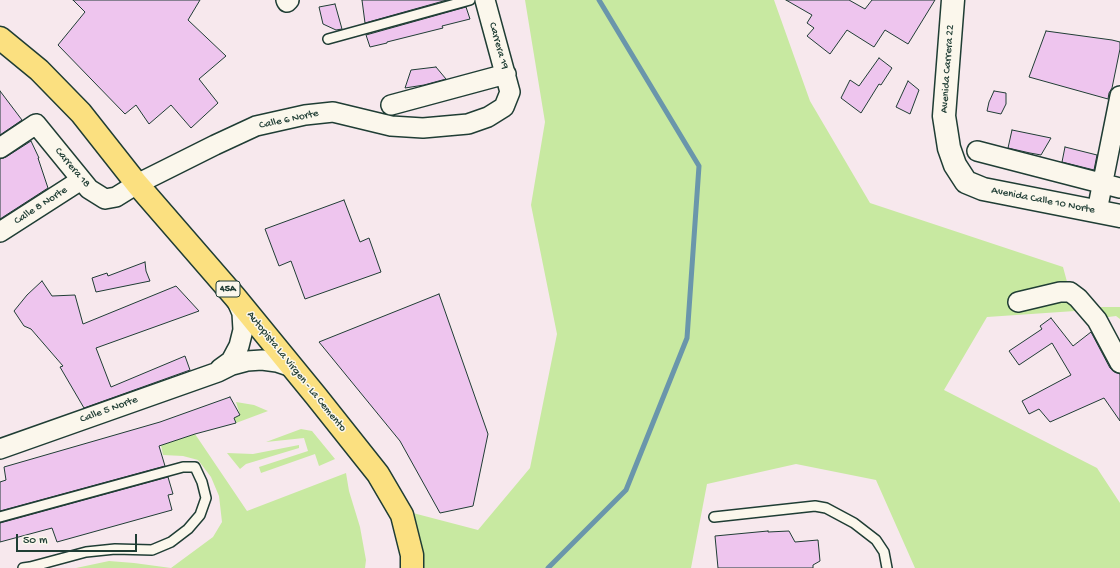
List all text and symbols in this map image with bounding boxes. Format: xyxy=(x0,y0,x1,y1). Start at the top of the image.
street label: Carrera 19 xyxy=(485,21,511,71)
street label: Avenida Carrera 22 xyxy=(938,24,958,114)
street label: Calle 6 Norte xyxy=(258,107,320,133)
street label: Carrera 18 xyxy=(51,145,93,191)
street label: Calle 8 Norte xyxy=(12,184,70,228)
street label: Avenida Calle 10 Norte xyxy=(990,184,1096,218)
road number: 45A xyxy=(216,281,240,297)
street label: Autopista La Virgen - La Cemento xyxy=(243,309,349,435)
street label: Calle 5 Norte xyxy=(78,393,140,427)
scale bar xyxy=(18,526,139,552)
text: 50 m xyxy=(23,534,48,548)

